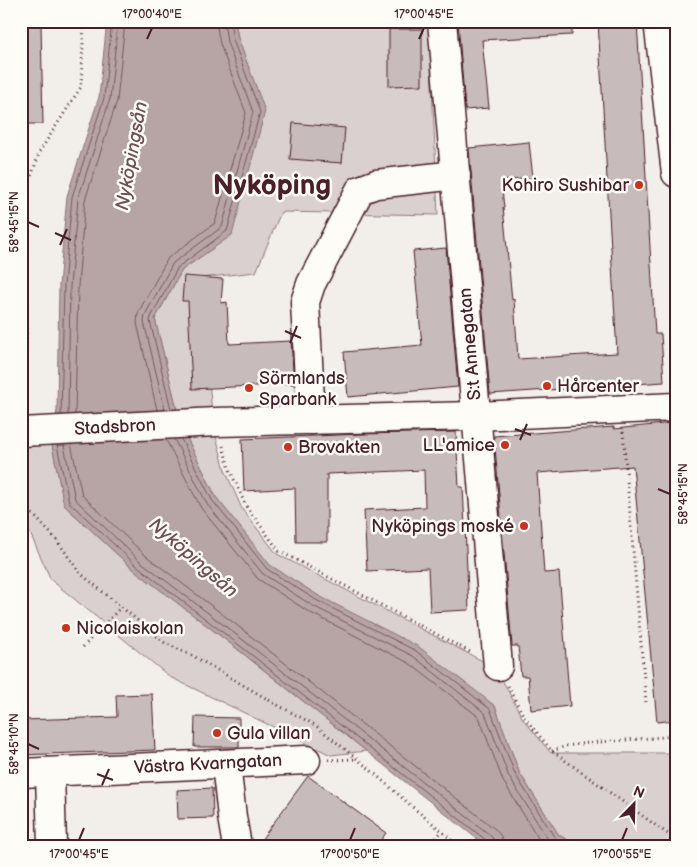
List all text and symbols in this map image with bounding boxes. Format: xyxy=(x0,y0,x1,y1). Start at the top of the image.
text: 17°00'40"E xyxy=(122,7,182,22)
text: 17°00'45"E xyxy=(394,7,454,22)
water label: Nyköpingsån xyxy=(111,100,153,212)
district label: Nyköping xyxy=(213,169,331,202)
place label: Kohiro Sushibar xyxy=(502,175,629,196)
marker: Kohiro Sushibar xyxy=(633,179,645,191)
text: 58°45'15"N xyxy=(7,191,22,253)
street label: S:t Annegatan xyxy=(455,287,485,401)
place label: Sörmlands Sparbank xyxy=(259,368,345,410)
place label: Hårcenter xyxy=(557,376,640,397)
marker: Hårcenter xyxy=(541,380,553,392)
marker: Sörmlands Sparbank xyxy=(243,382,255,394)
street label: Stadsbron xyxy=(74,414,156,440)
place label: LL'amice xyxy=(422,435,495,456)
place label: Brovakten xyxy=(298,437,380,458)
marker: LL'amice xyxy=(499,439,511,451)
marker: Brovakten xyxy=(282,441,294,453)
text: 58°45'15"N xyxy=(676,463,691,525)
water label: Nyköpingsån xyxy=(144,513,242,603)
place label: Nyköpings moské xyxy=(371,516,514,537)
marker: Nyköpings moské xyxy=(518,520,530,532)
place label: Nicolaiskolan xyxy=(76,618,184,639)
marker: Nicolaiskolan xyxy=(60,622,72,634)
text: 58°45'10"N xyxy=(7,713,22,775)
place label: Gula villan xyxy=(227,723,311,744)
marker: Gula villan xyxy=(211,727,223,739)
street label: Västra Kvarngatan xyxy=(133,750,283,778)
north arrow xyxy=(610,780,660,830)
text: N xyxy=(631,783,647,802)
text: 17°00'45"E xyxy=(49,847,109,862)
text: 17°00'50"E xyxy=(320,847,380,862)
text: 17°00'55"E xyxy=(592,847,652,862)

